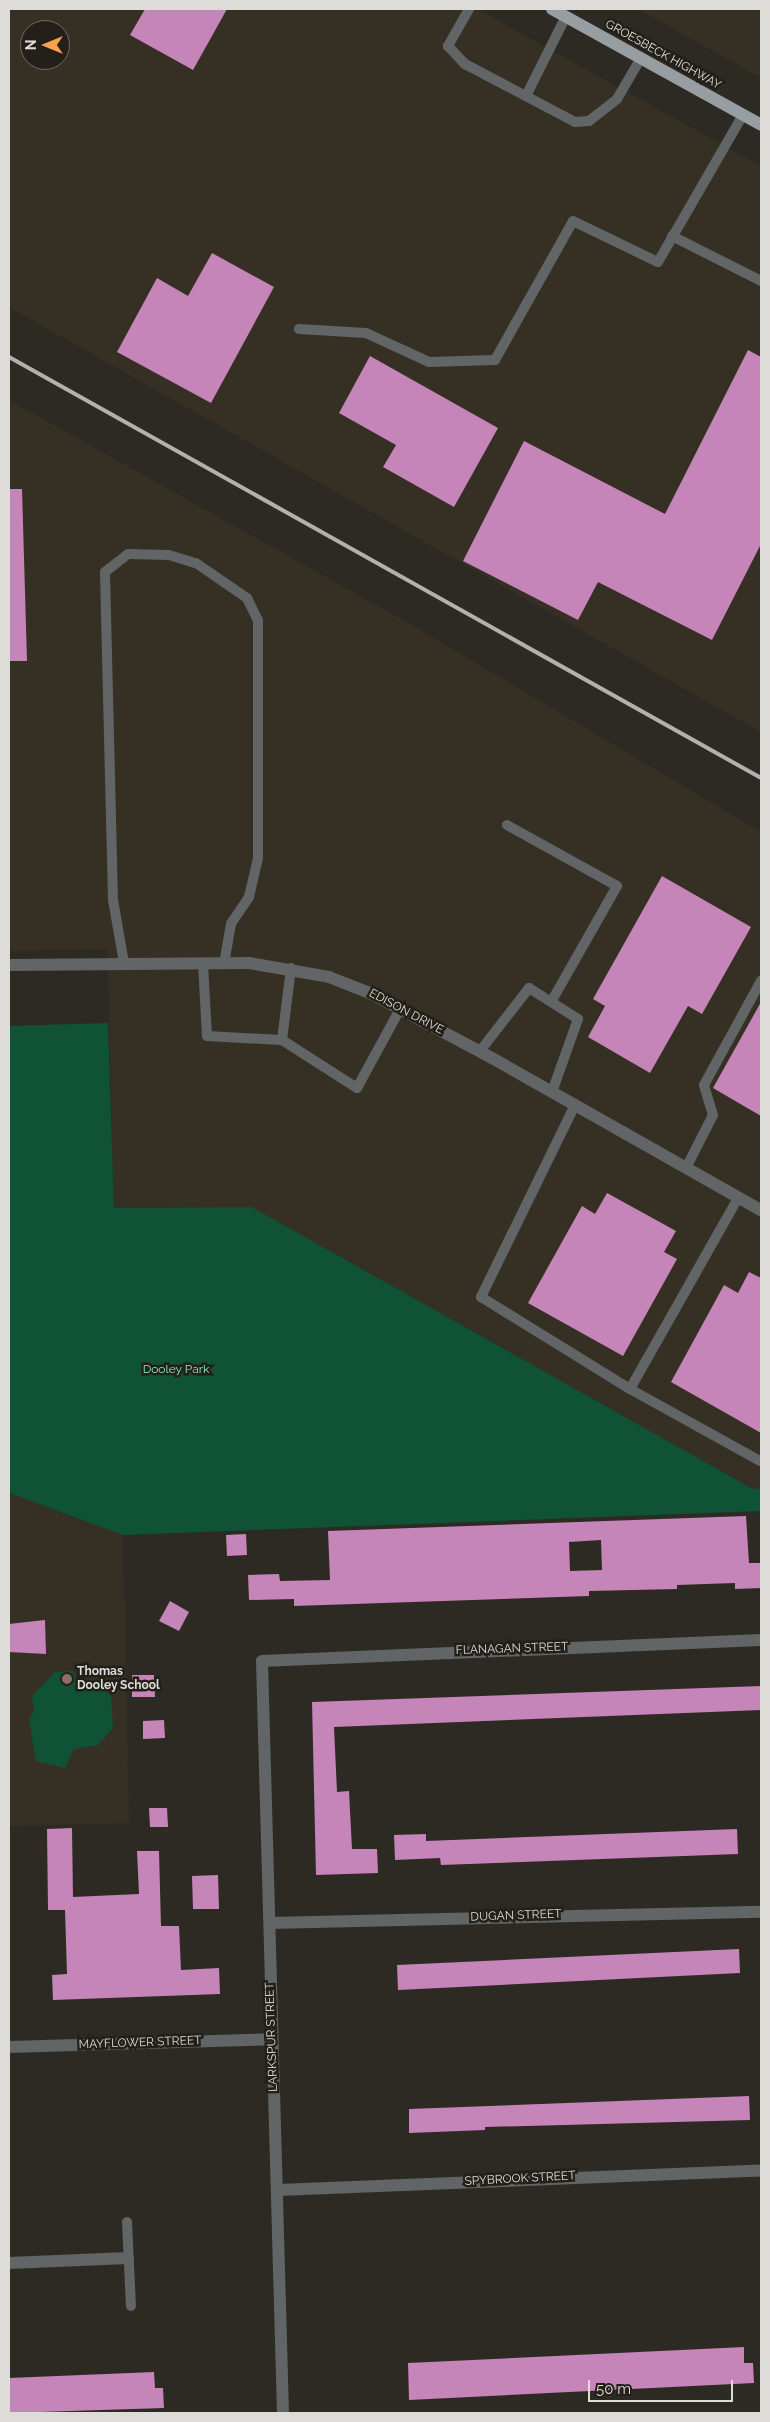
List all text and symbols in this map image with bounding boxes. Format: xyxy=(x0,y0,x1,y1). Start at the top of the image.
street label: GROESBECK HIGHWAY xyxy=(603,17,723,93)
north arrow xyxy=(20,20,70,70)
text: N xyxy=(23,40,39,50)
street label: EDISON DRIVE xyxy=(366,986,446,1038)
park label: Dooley Park xyxy=(142,1363,210,1377)
street label: FLANAGAN STREET xyxy=(455,1640,569,1658)
place label: Thomas Dooley School xyxy=(77,1665,160,1693)
marker: Thomas Dooley School xyxy=(61,1673,73,1685)
street label: DUGAN STREET xyxy=(470,1907,562,1925)
street label: LARKSPUR STREET xyxy=(263,1982,281,2092)
street label: MAYFLOWER STREET xyxy=(78,2034,202,2052)
street label: SPYBROOK STREET xyxy=(464,2169,576,2189)
scale bar xyxy=(590,2370,735,2402)
text: 50 m xyxy=(596,2380,631,2398)

